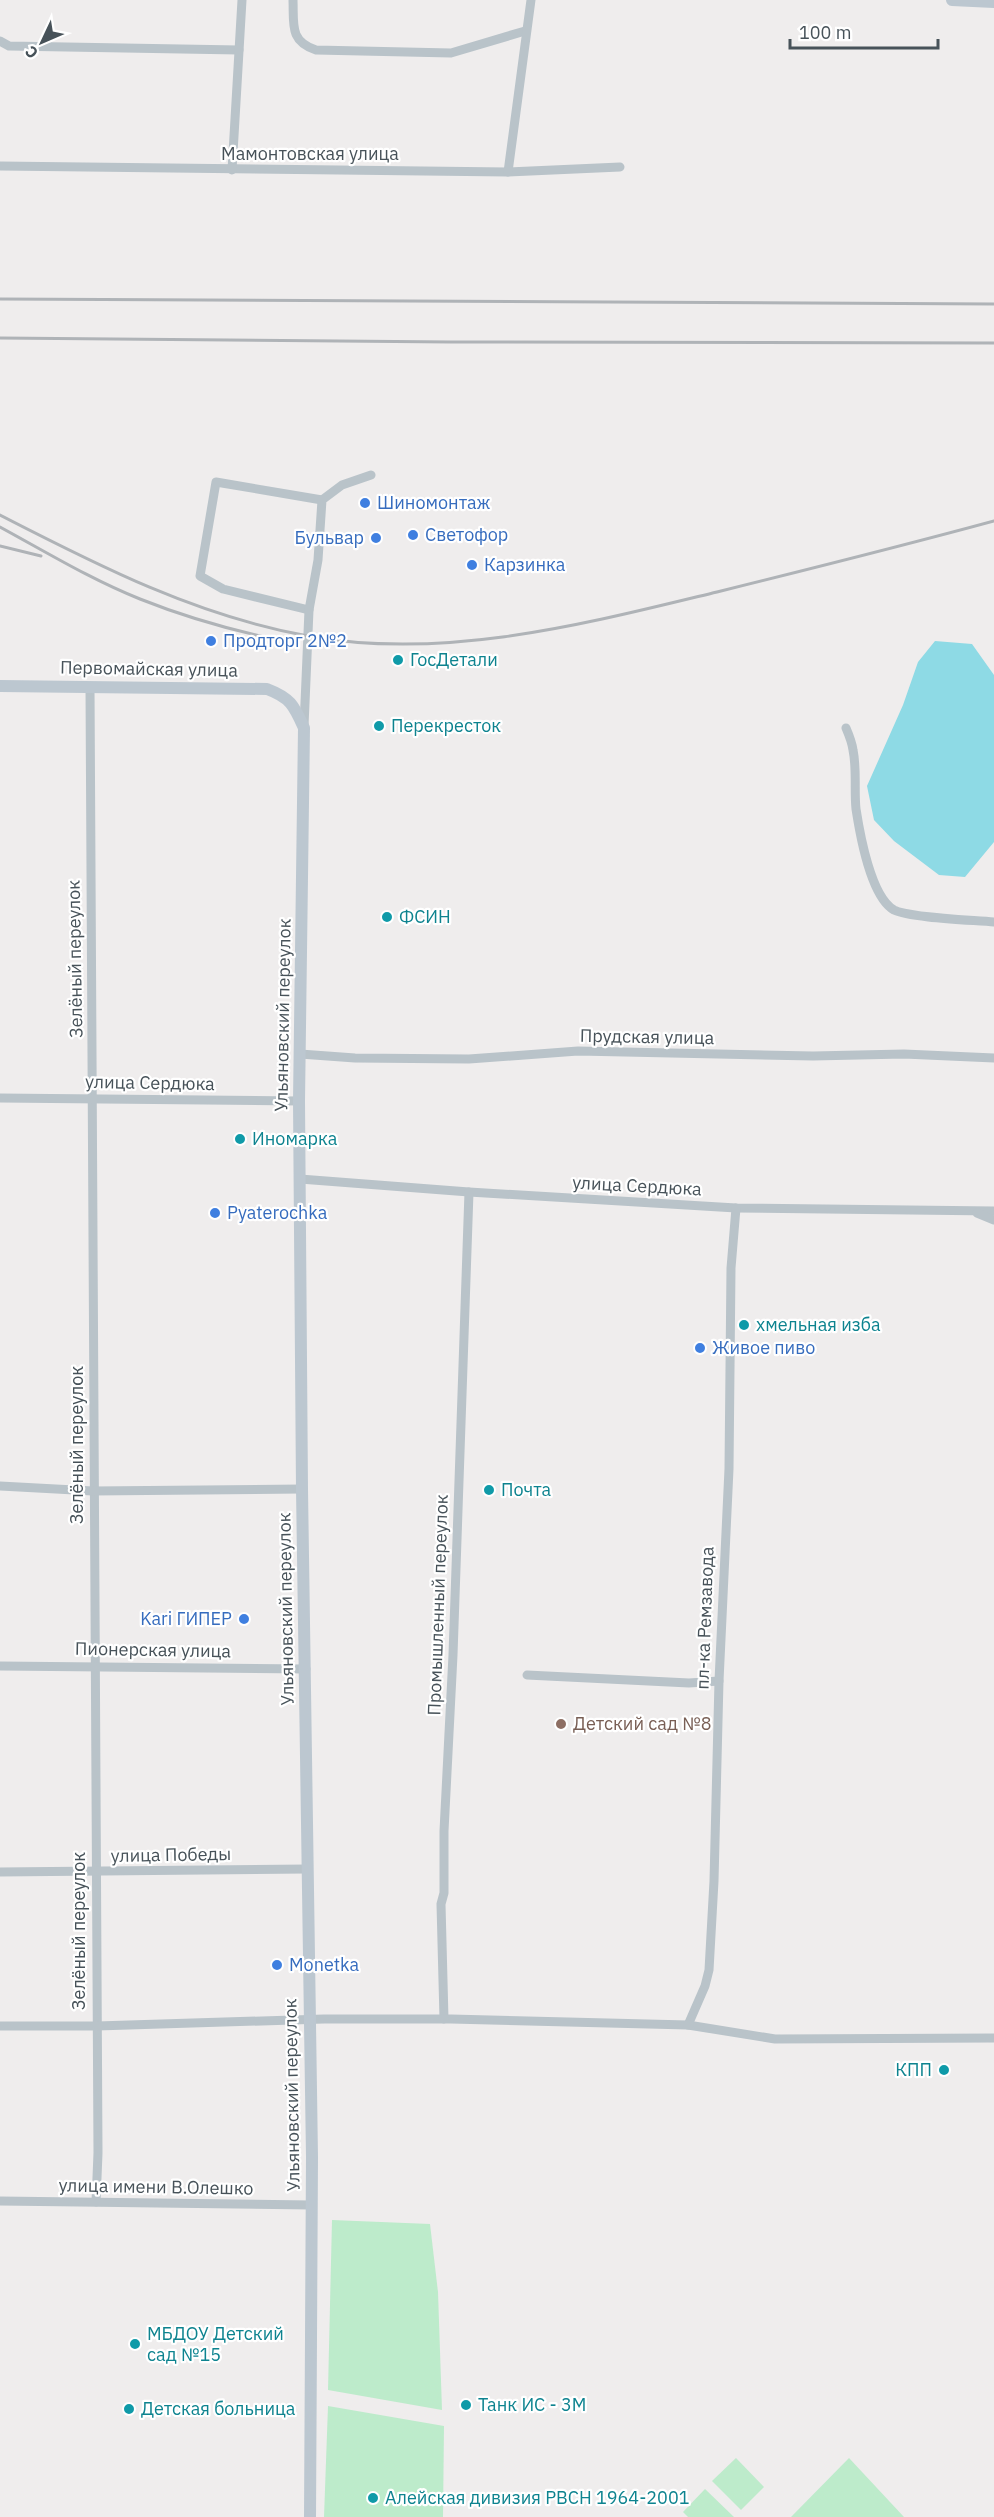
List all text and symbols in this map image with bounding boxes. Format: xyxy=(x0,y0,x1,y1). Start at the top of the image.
north arrow xyxy=(12,12,72,72)
scale bar xyxy=(790,12,938,50)
text: 100 m xyxy=(799,21,851,44)
text: С xyxy=(20,42,42,63)
street label: Мамонтовская улица xyxy=(221,142,399,165)
place label: Шиномонтаж xyxy=(377,491,491,514)
marker: Шиномонтаж xyxy=(358,496,372,510)
place label: Светофор xyxy=(425,523,508,546)
place label: Бульвар xyxy=(295,526,364,549)
marker: Светофор xyxy=(406,528,420,542)
marker: Бульвар xyxy=(369,531,383,545)
place label: Карзинка xyxy=(484,553,566,576)
marker: Карзинка xyxy=(465,558,479,572)
place label: Продторг 2№2 xyxy=(223,629,347,652)
marker: Продторг 2№2 xyxy=(204,634,218,648)
place label: ГосДетали xyxy=(410,648,498,671)
marker: ГосДетали xyxy=(391,653,405,667)
street label: Первомайская улица xyxy=(60,655,238,682)
place label: Перекресток xyxy=(391,714,501,737)
marker: Перекресток xyxy=(372,719,386,733)
street label: Зелёный переулок xyxy=(62,880,87,1038)
place label: ФСИН xyxy=(399,905,451,928)
marker: ФСИН xyxy=(380,910,394,924)
street label: Ульяновский переулок xyxy=(269,918,296,1112)
street label: Прудская улица xyxy=(580,1024,715,1049)
street label: улица Сердюка xyxy=(85,1070,215,1095)
place label: Иномарка xyxy=(252,1127,338,1150)
marker: Иномарка xyxy=(233,1132,247,1146)
street label: улица Сердюка xyxy=(572,1171,703,1200)
place label: Pyaterochka xyxy=(227,1201,328,1224)
marker: Pyaterochka xyxy=(208,1206,222,1220)
place label: хмельная изба xyxy=(756,1313,881,1336)
marker: хмельная изба xyxy=(737,1318,751,1332)
place label: Живое пиво xyxy=(712,1336,815,1359)
marker: Живое пиво xyxy=(693,1341,707,1355)
street label: Зелёный переулок xyxy=(65,1366,88,1524)
place label: Почта xyxy=(501,1478,551,1501)
marker: Почта xyxy=(482,1483,496,1497)
street label: Промышленный переулок xyxy=(422,1494,453,1716)
street label: Ульяновский переулок xyxy=(272,1512,299,1706)
street label: пл-ка Ремзавода xyxy=(691,1546,719,1690)
place label: Kari ГИПЕР xyxy=(140,1607,232,1630)
marker: Kari ГИПЕР xyxy=(237,1612,251,1626)
street label: Пионерская улица xyxy=(75,1637,232,1662)
place label: Детский сад №8 xyxy=(573,1712,712,1735)
marker: Детский сад №8 xyxy=(554,1717,568,1731)
street label: улица Победы xyxy=(111,1842,231,1867)
street label: Зелёный переулок xyxy=(67,1852,90,2010)
place label: Monetka xyxy=(289,1953,360,1976)
marker: Monetka xyxy=(270,1958,284,1972)
street label: Ульяновский переулок xyxy=(278,1998,305,2192)
place label: КПП xyxy=(895,2058,932,2081)
marker: КПП xyxy=(937,2063,951,2077)
street label: улица имени В.Олешко xyxy=(58,2173,254,2200)
place label: МБДОУ Детский сад №15 xyxy=(147,2322,284,2366)
marker: МБДОУ Детский сад №15 xyxy=(128,2337,142,2351)
place label: Танк ИС - 3М xyxy=(478,2393,586,2416)
place label: Детская больница xyxy=(141,2397,296,2420)
marker: Танк ИС - 3М xyxy=(459,2398,473,2412)
marker: Детская больница xyxy=(122,2402,136,2416)
place label: Алейская дивизия РВСН 1964-2001 xyxy=(385,2486,690,2509)
marker: Алейская дивизия РВСН 1964-2001 xyxy=(366,2491,380,2505)

